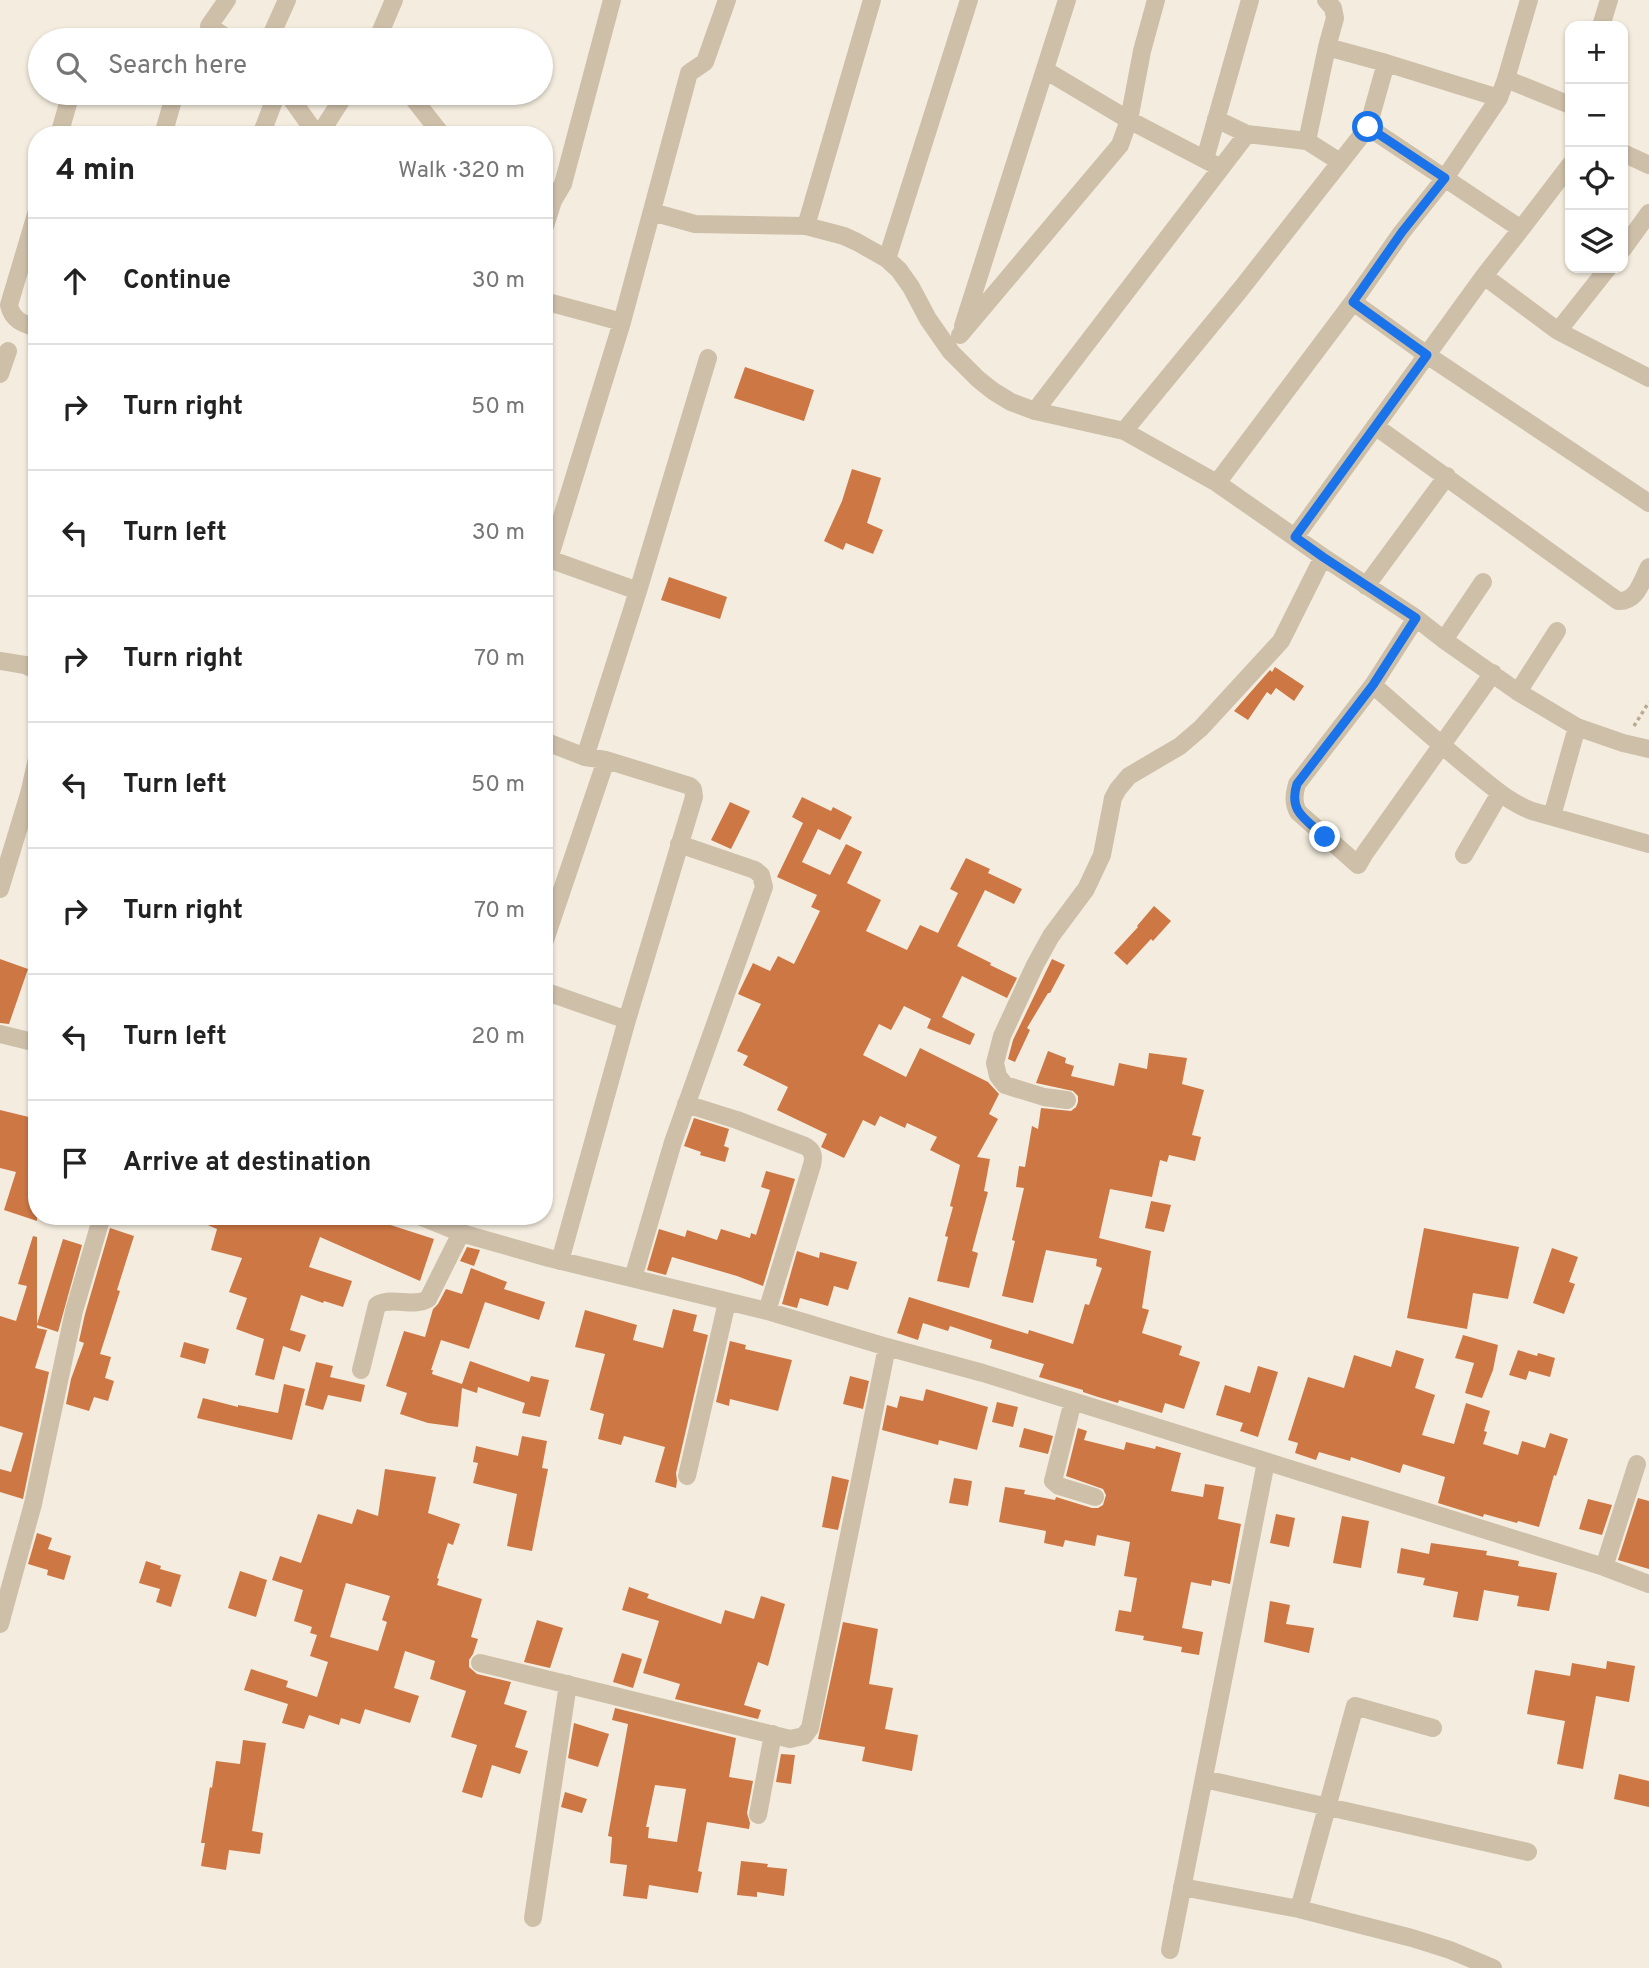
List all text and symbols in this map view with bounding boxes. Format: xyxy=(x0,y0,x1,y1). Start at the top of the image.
map controls xyxy=(1565,21,1628,273)
button: + xyxy=(1565,21,1628,84)
search box xyxy=(28,28,553,105)
icon: search xyxy=(52,48,90,86)
text: Search here xyxy=(108,50,247,83)
button: − xyxy=(1565,84,1628,147)
route start xyxy=(1352,111,1383,142)
button: locate xyxy=(1565,147,1628,210)
text: 4 min xyxy=(56,153,135,190)
text: Walk · 320 m xyxy=(398,157,525,186)
button: layers xyxy=(1565,210,1628,273)
icon: ahead xyxy=(56,262,94,300)
text: Continue xyxy=(123,265,231,298)
text: 30 m xyxy=(472,267,525,296)
icon: right xyxy=(56,388,94,426)
text: Turn right xyxy=(123,391,243,424)
text: 50 m xyxy=(471,393,525,422)
icon: left xyxy=(56,514,94,552)
text: Turn left xyxy=(123,517,227,550)
text: 30 m xyxy=(472,519,525,548)
icon: right xyxy=(56,640,94,678)
text: Turn right xyxy=(123,643,243,676)
text: 70 m xyxy=(474,645,525,674)
icon: left xyxy=(56,766,94,804)
text: Turn left xyxy=(123,769,227,802)
text: 50 m xyxy=(471,771,525,800)
route end xyxy=(1309,821,1340,852)
icon: right xyxy=(56,892,94,930)
text: Turn right xyxy=(123,895,243,928)
text: 70 m xyxy=(474,897,525,926)
icon: left xyxy=(56,1018,94,1056)
text: Turn left xyxy=(123,1021,227,1054)
text: 20 m xyxy=(471,1023,525,1052)
icon: arrive xyxy=(56,1144,94,1182)
text: Arrive at destination xyxy=(123,1147,371,1180)

